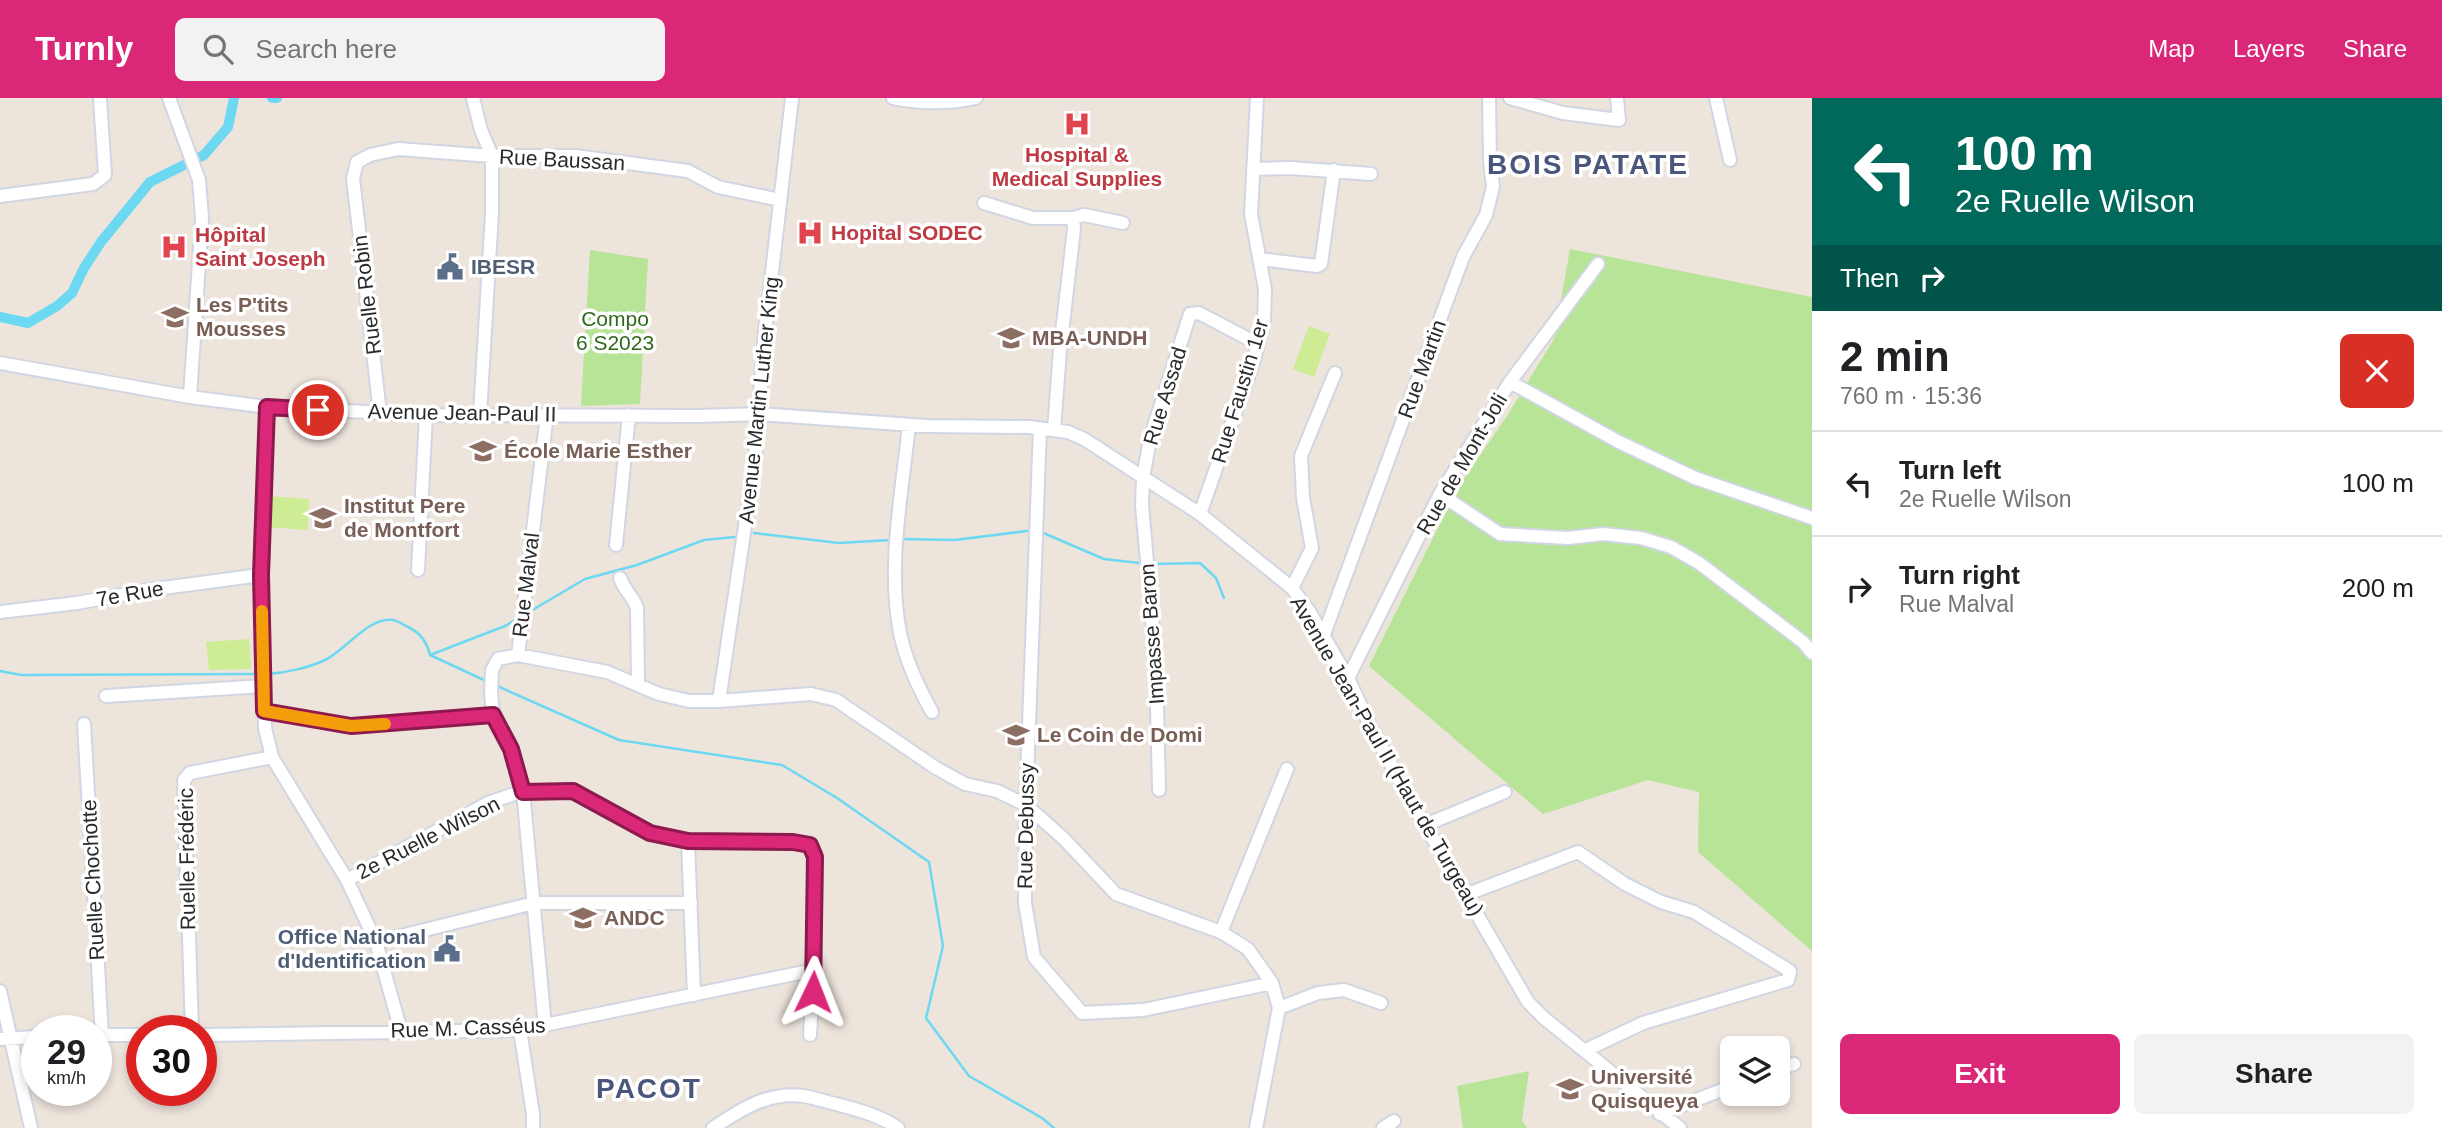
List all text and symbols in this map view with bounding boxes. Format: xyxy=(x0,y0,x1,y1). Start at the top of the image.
search box xyxy=(175,18,665,81)
text: Turnly xyxy=(35,30,133,67)
icon: search xyxy=(199,30,237,68)
text: Search here xyxy=(255,34,397,64)
text: Map xyxy=(2148,35,2195,62)
text: Layers xyxy=(2233,35,2305,62)
text: Share xyxy=(2343,35,2407,62)
hospital icon: Hospital & Medical Supplies xyxy=(1062,109,1092,139)
icon: left xyxy=(1840,126,1931,217)
text: 100 m xyxy=(1955,126,2094,180)
place label: Hospital & Medical Supplies xyxy=(992,143,1162,190)
street label: Rue Baussan xyxy=(498,145,626,174)
district label: BOIS PATATE xyxy=(1487,149,1689,180)
text: 2e Ruelle Wilson xyxy=(1955,183,2195,219)
hospital icon: Hopital SODEC xyxy=(795,218,825,248)
place label: Hopital SODEC xyxy=(831,221,983,244)
place label: Hôpital Saint Joseph xyxy=(195,223,326,270)
hospital icon: Hôpital Saint Joseph xyxy=(159,232,189,262)
street label: Ruelle Robin xyxy=(348,234,385,356)
public building icon: IBESR xyxy=(435,252,465,282)
place label: IBESR xyxy=(471,255,535,278)
icon: right xyxy=(1913,259,1951,297)
text: Then xyxy=(1840,263,1899,293)
street label: Avenue Martin Luther King xyxy=(734,275,783,525)
place label: Les P'tits Mousses xyxy=(196,293,289,340)
school or university icon: Les P'tits Mousses xyxy=(160,302,190,332)
park label: Compo 6 S2023 xyxy=(576,307,654,354)
street label: Rue Faustin 1er xyxy=(1207,316,1272,466)
street label: Rue Martin xyxy=(1393,317,1450,421)
school or university icon: MBA-UNDH xyxy=(996,323,1026,353)
place label: MBA-UNDH xyxy=(1032,326,1147,349)
text: 2 min xyxy=(1840,333,1950,380)
button: close xyxy=(2340,334,2414,408)
street label: Rue Assad xyxy=(1139,344,1190,448)
pin xyxy=(288,380,348,440)
text: 760 m · 15:36 xyxy=(1840,383,1982,409)
street label: Rue de Mont-Joli xyxy=(1412,389,1511,538)
icon: arrive xyxy=(299,391,337,429)
street label: Avenue Jean-Paul II xyxy=(367,399,557,426)
school or university icon: École Marie Esther xyxy=(468,436,498,466)
place label: École Marie Esther xyxy=(504,439,692,462)
text: Turn left xyxy=(1899,455,2001,485)
icon: left xyxy=(1840,465,1878,503)
text: 100 m xyxy=(2342,468,2414,498)
text: 2e Ruelle Wilson xyxy=(1899,486,2072,512)
place label: Institut Pere de Montfort xyxy=(344,494,465,541)
school or university icon: Institut Pere de Montfort xyxy=(308,503,338,533)
street label: Rue Malval xyxy=(508,531,543,638)
text: Turn right xyxy=(1899,560,2020,590)
street label: Impasse Baron xyxy=(1135,563,1168,705)
icon: right xyxy=(1840,570,1878,608)
text: 200 m xyxy=(2342,573,2414,603)
street label: 7e Rue xyxy=(95,576,165,611)
text: Rue Malval xyxy=(1899,591,2014,617)
street label: Avenue Jean-Paul II (Haut de Turgeau) xyxy=(1286,592,1489,920)
school or university icon: Le Coin de Domi xyxy=(1001,720,1031,750)
place label: Le Coin de Domi xyxy=(1037,723,1203,746)
street label: Rue Debussy xyxy=(1013,762,1038,889)
street label: Ruelle Frédéric xyxy=(174,788,199,930)
street label: 2e Ruelle Wilson xyxy=(352,792,503,884)
street label: Ruelle Chochotte xyxy=(77,799,108,961)
school or university icon: ANDC xyxy=(568,903,598,933)
place label: ANDC xyxy=(604,906,665,929)
place label: Office National d'Identification xyxy=(278,925,426,972)
public building icon: Office National d'Identification xyxy=(432,934,462,964)
position arrow xyxy=(776,955,850,1029)
street label: Rue M. Casséus xyxy=(390,1013,546,1042)
speed limit sign: 30 xyxy=(126,1015,217,1106)
text: 29 xyxy=(47,1032,86,1071)
button: Exit xyxy=(1840,1034,2120,1114)
button: Share xyxy=(2134,1034,2414,1114)
map controls xyxy=(1720,1036,1790,1106)
button: layers xyxy=(1720,1036,1790,1106)
place label: Université Quisqueya xyxy=(1591,1065,1699,1112)
text: km/h xyxy=(47,1068,86,1088)
district label: PACOT xyxy=(596,1073,702,1104)
school or university icon: Université Quisqueya xyxy=(1555,1074,1585,1104)

